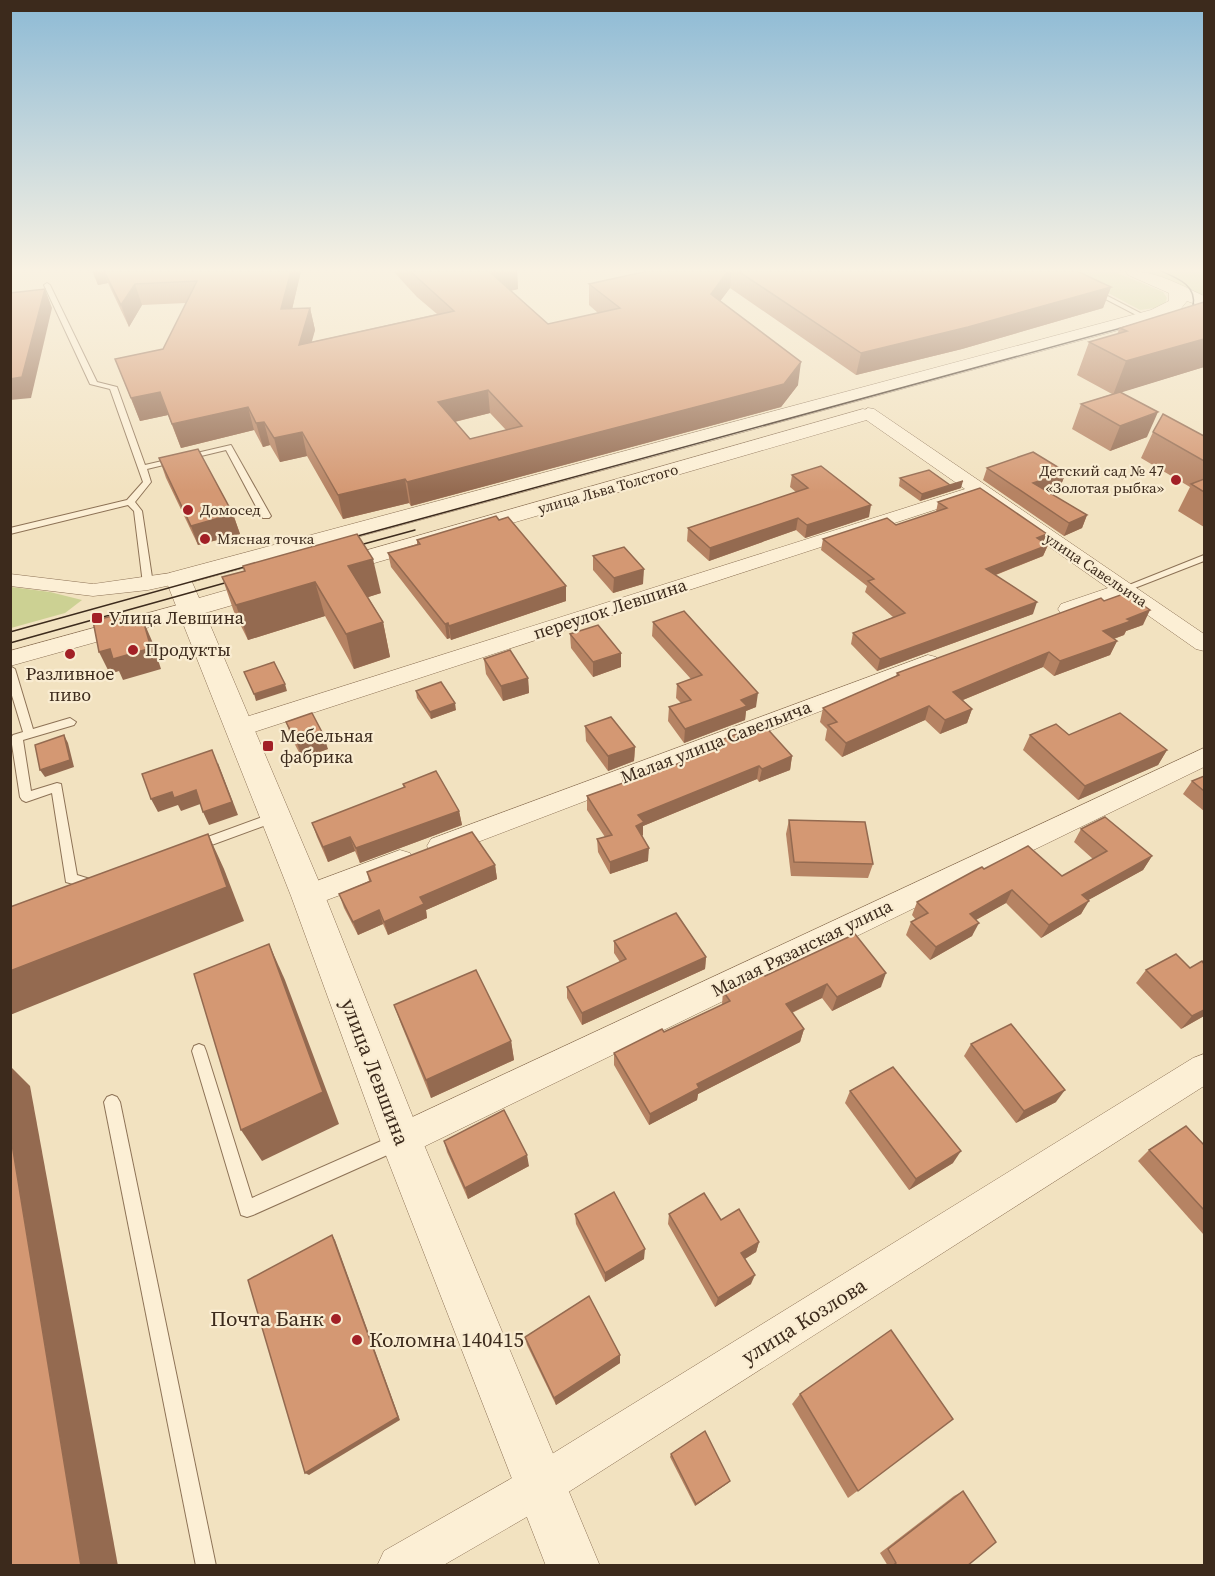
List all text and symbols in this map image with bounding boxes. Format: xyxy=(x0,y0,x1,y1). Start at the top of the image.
street label: улица Льва Толстого xyxy=(535,458,681,519)
place label: Детский сад № 47 «Золотая рыбка» xyxy=(1039,460,1164,498)
marker: Детский сад № 47 «Золотая рыбка» xyxy=(1169,473,1183,487)
place label: Домосед xyxy=(200,499,261,520)
marker: Домосед xyxy=(181,503,195,517)
street label: улица Савельича xyxy=(1041,527,1152,612)
place label: Мясная точка xyxy=(217,528,315,549)
marker: Мясная точка xyxy=(198,532,212,546)
street label: переулок Левшина xyxy=(530,572,691,645)
place label: Улица Левшина xyxy=(109,605,245,630)
marker: Улица Левшина xyxy=(90,611,104,625)
place label: Продукты xyxy=(145,637,231,662)
marker: Продукты xyxy=(126,643,140,657)
marker: Разливное пиво xyxy=(63,647,77,661)
place label: Разливное пиво xyxy=(25,661,115,707)
street label: Малая улица Савельича xyxy=(617,693,815,789)
place label: Мебельная фабрика xyxy=(280,723,373,769)
marker: Мебельная фабрика xyxy=(261,739,275,753)
street label: Малая Рязанская улица xyxy=(707,892,897,1002)
street label: улица Левшина xyxy=(334,994,417,1150)
street label: улица Козлова xyxy=(736,1270,872,1371)
place label: Почта Банк xyxy=(210,1304,324,1333)
marker: Почта Банк xyxy=(329,1312,343,1326)
place label: Коломна 140415 xyxy=(369,1325,524,1354)
marker: Коломна 140415 xyxy=(350,1333,364,1347)

